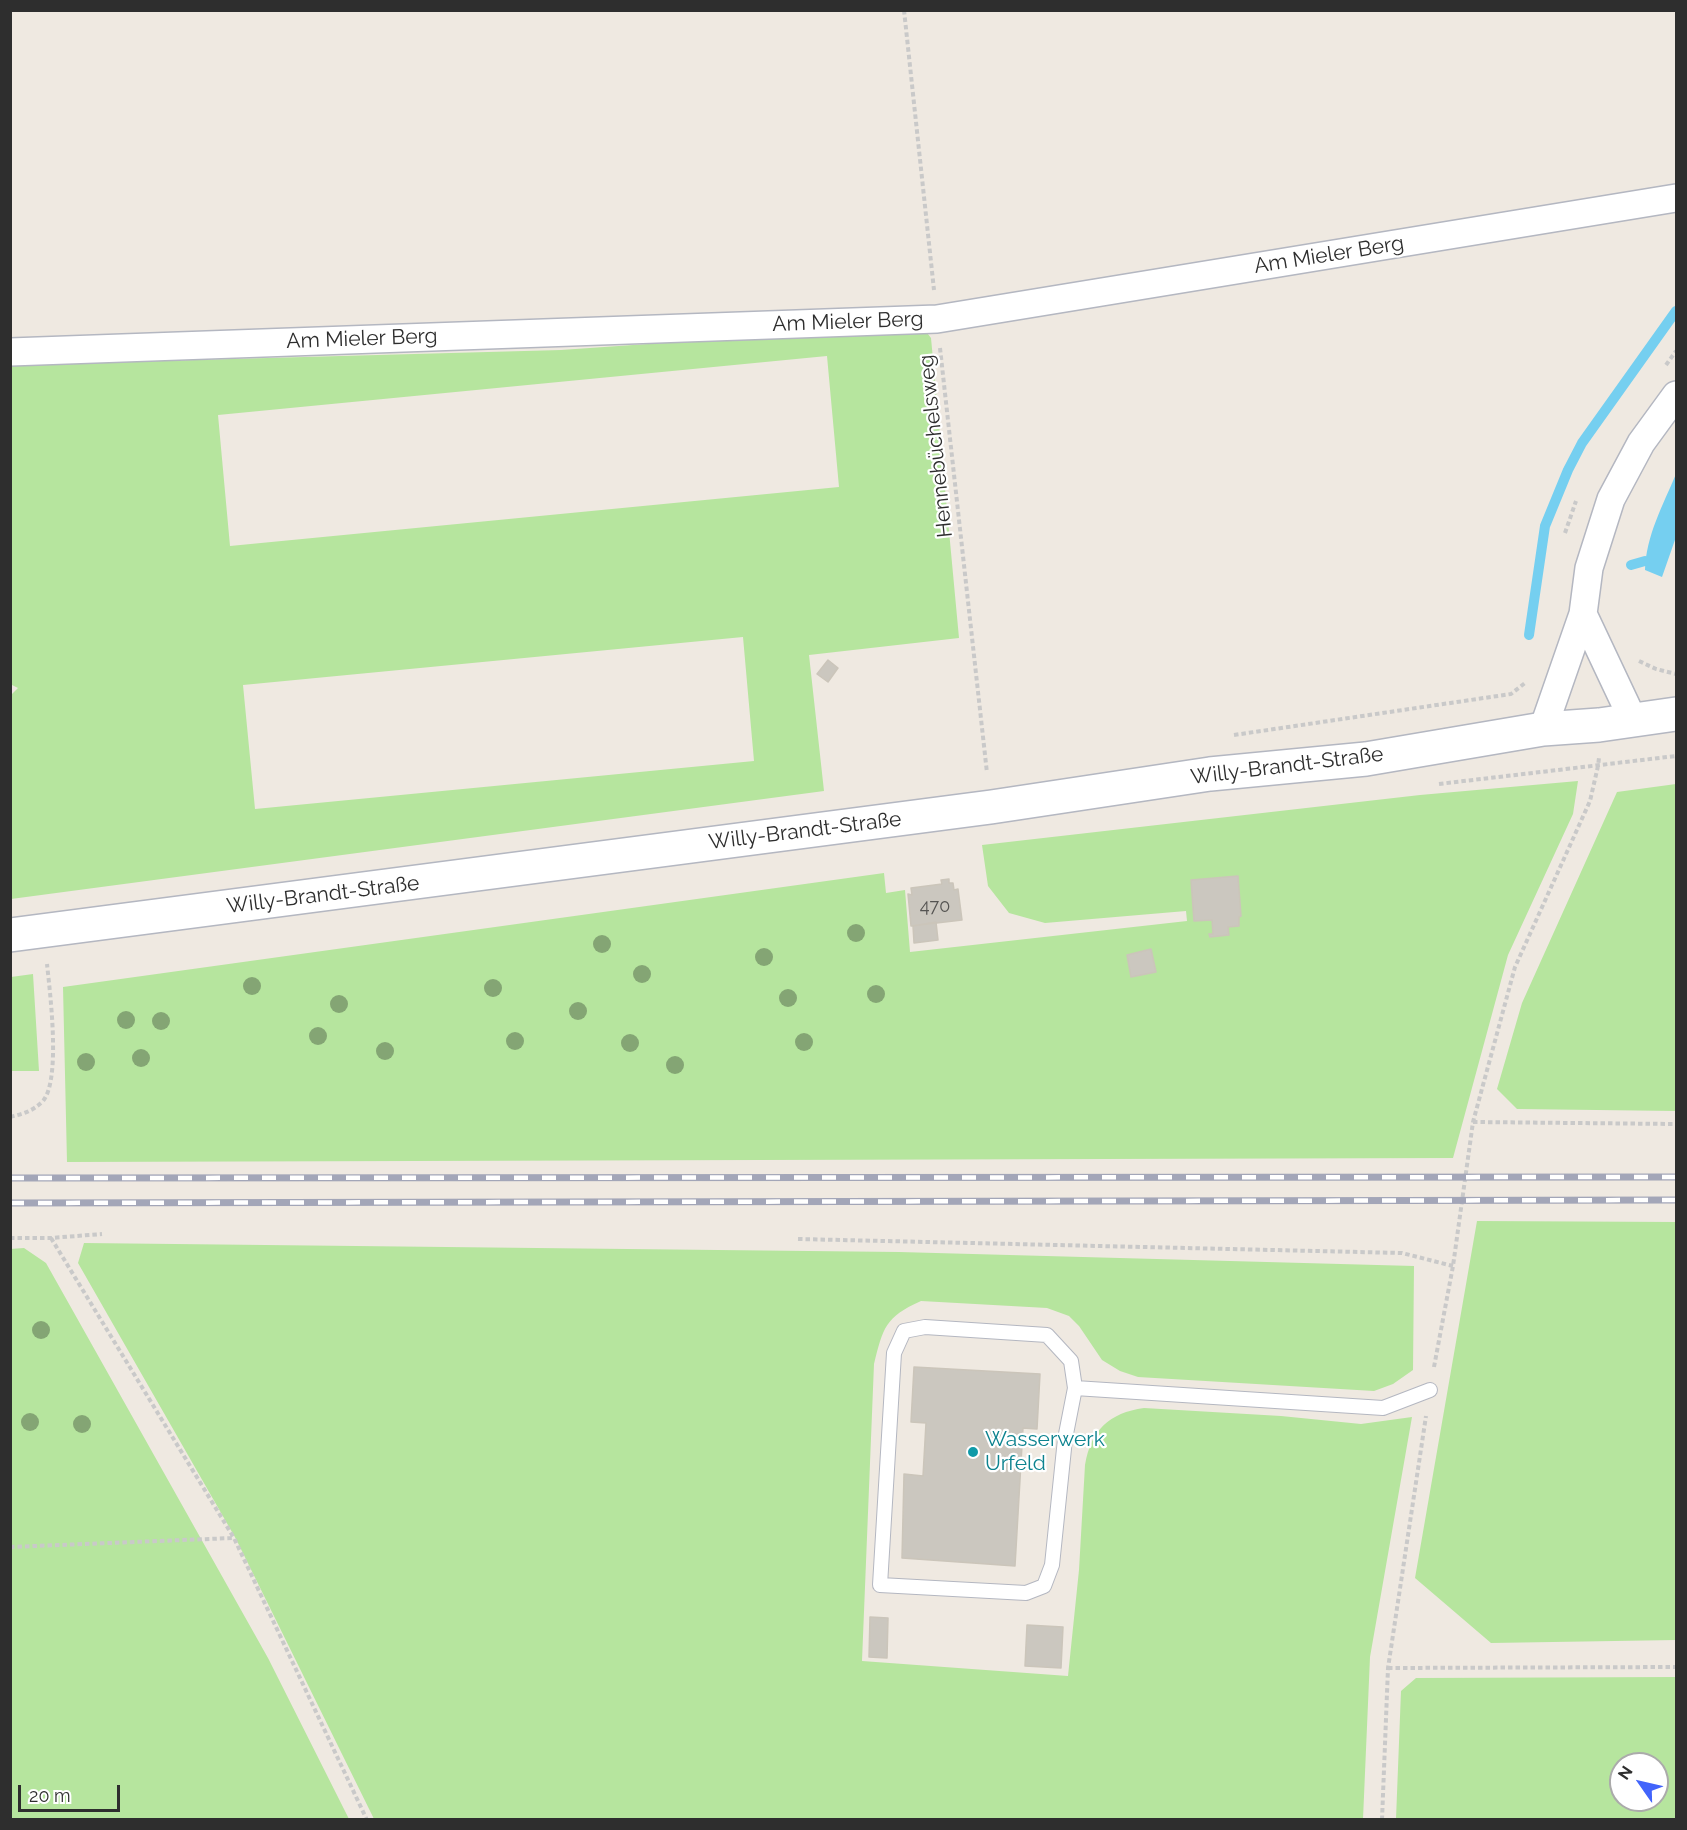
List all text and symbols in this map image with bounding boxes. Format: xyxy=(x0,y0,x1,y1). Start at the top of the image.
street label: Am Mieler Berg xyxy=(1252,231,1406,279)
street label: Am Mieler Berg xyxy=(772,307,924,337)
street label: Am Mieler Berg xyxy=(286,324,438,354)
street label: Hennebüchelsweg xyxy=(914,353,958,539)
street label: Willy-Brandt-Straße xyxy=(1189,742,1385,790)
street label: Willy-Brandt-Straße xyxy=(707,807,903,855)
street label: Willy-Brandt-Straße xyxy=(225,871,421,919)
house number: 470 xyxy=(920,896,950,918)
place label: Wasserwerk Urfeld xyxy=(985,1427,1105,1477)
marker: Wasserwerk Urfeld xyxy=(966,1445,980,1459)
north arrow xyxy=(1609,1752,1669,1812)
text: N xyxy=(1614,1762,1637,1783)
scale bar xyxy=(21,1773,123,1811)
text: 20 m xyxy=(29,1785,71,1806)

